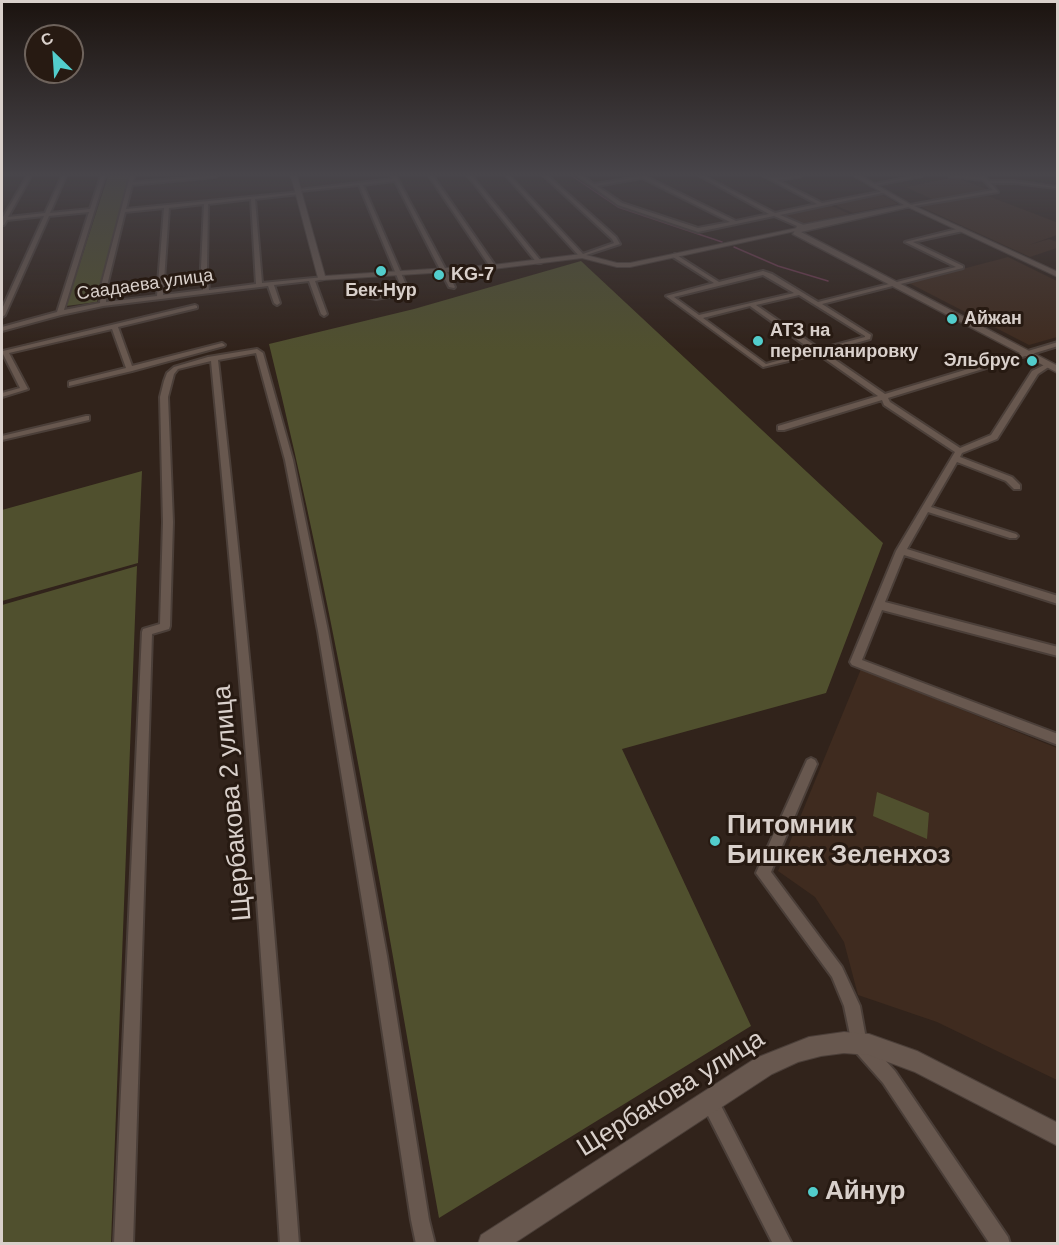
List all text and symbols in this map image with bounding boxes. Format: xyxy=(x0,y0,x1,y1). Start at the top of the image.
north arrow xyxy=(24,24,84,84)
text: С xyxy=(38,29,56,49)
marker: Бек-Нур xyxy=(374,264,388,278)
place label: KG-7 xyxy=(451,264,494,286)
street label: Саадаева улица xyxy=(75,265,215,305)
marker: KG-7 xyxy=(432,268,446,282)
place label: Бек-Нур xyxy=(345,280,417,302)
place label: Айжан xyxy=(964,308,1022,330)
marker: Айжан xyxy=(945,312,959,326)
place label: АТЗ на перепланировку xyxy=(770,320,918,362)
marker: АТЗ на перепланировку xyxy=(751,334,765,348)
place label: Эльбрус xyxy=(944,350,1020,372)
marker: Эльбрус xyxy=(1025,354,1039,368)
street label: Щербакова 2 улица xyxy=(207,684,259,922)
place label: Питомник Бишкек Зеленхоз xyxy=(727,810,950,872)
marker: Питомник Бишкек Зеленхоз xyxy=(708,834,722,848)
street label: Щербакова улица xyxy=(572,1024,770,1164)
place label: Айнур xyxy=(825,1176,905,1208)
marker: Айнур xyxy=(806,1185,820,1199)

